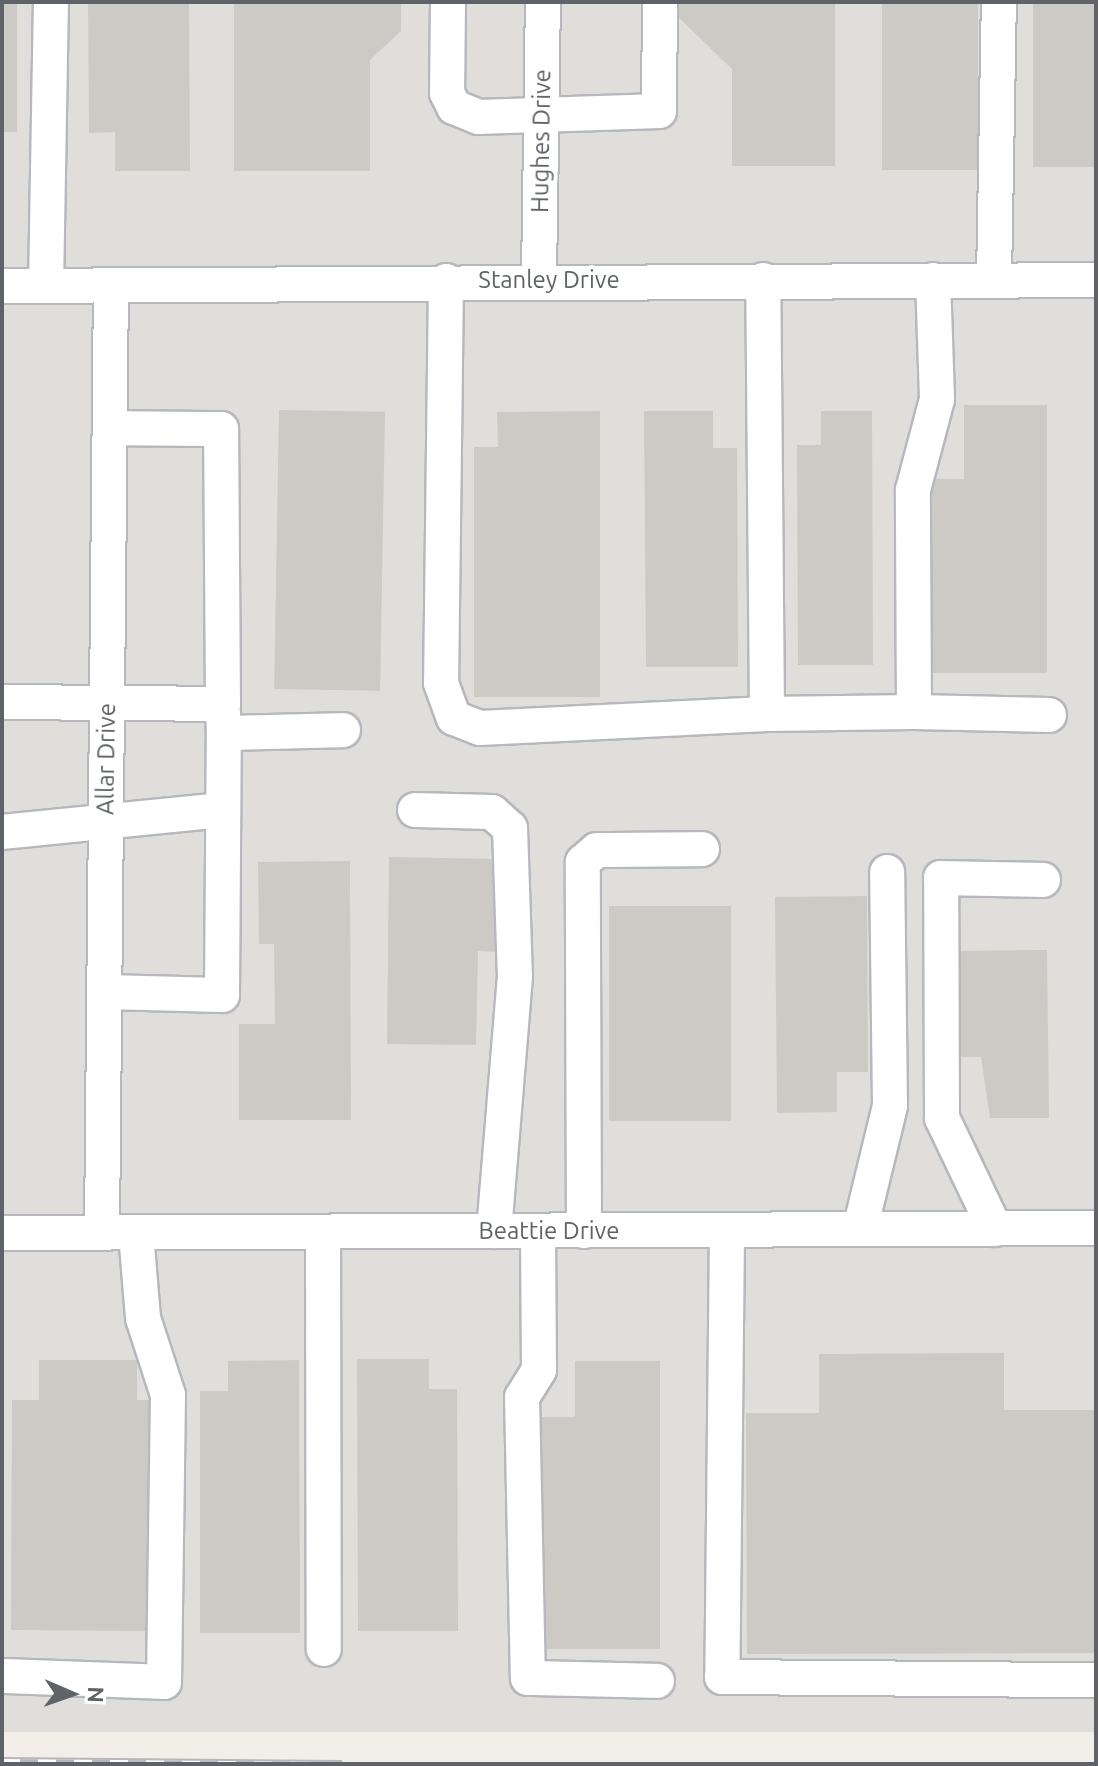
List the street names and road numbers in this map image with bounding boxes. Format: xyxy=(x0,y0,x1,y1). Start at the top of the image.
street label: Hughes Drive xyxy=(525,69,557,213)
street label: Stanley Drive xyxy=(478,266,620,294)
street label: Allar Drive xyxy=(91,703,121,815)
street label: Beattie Drive xyxy=(479,1217,619,1245)

